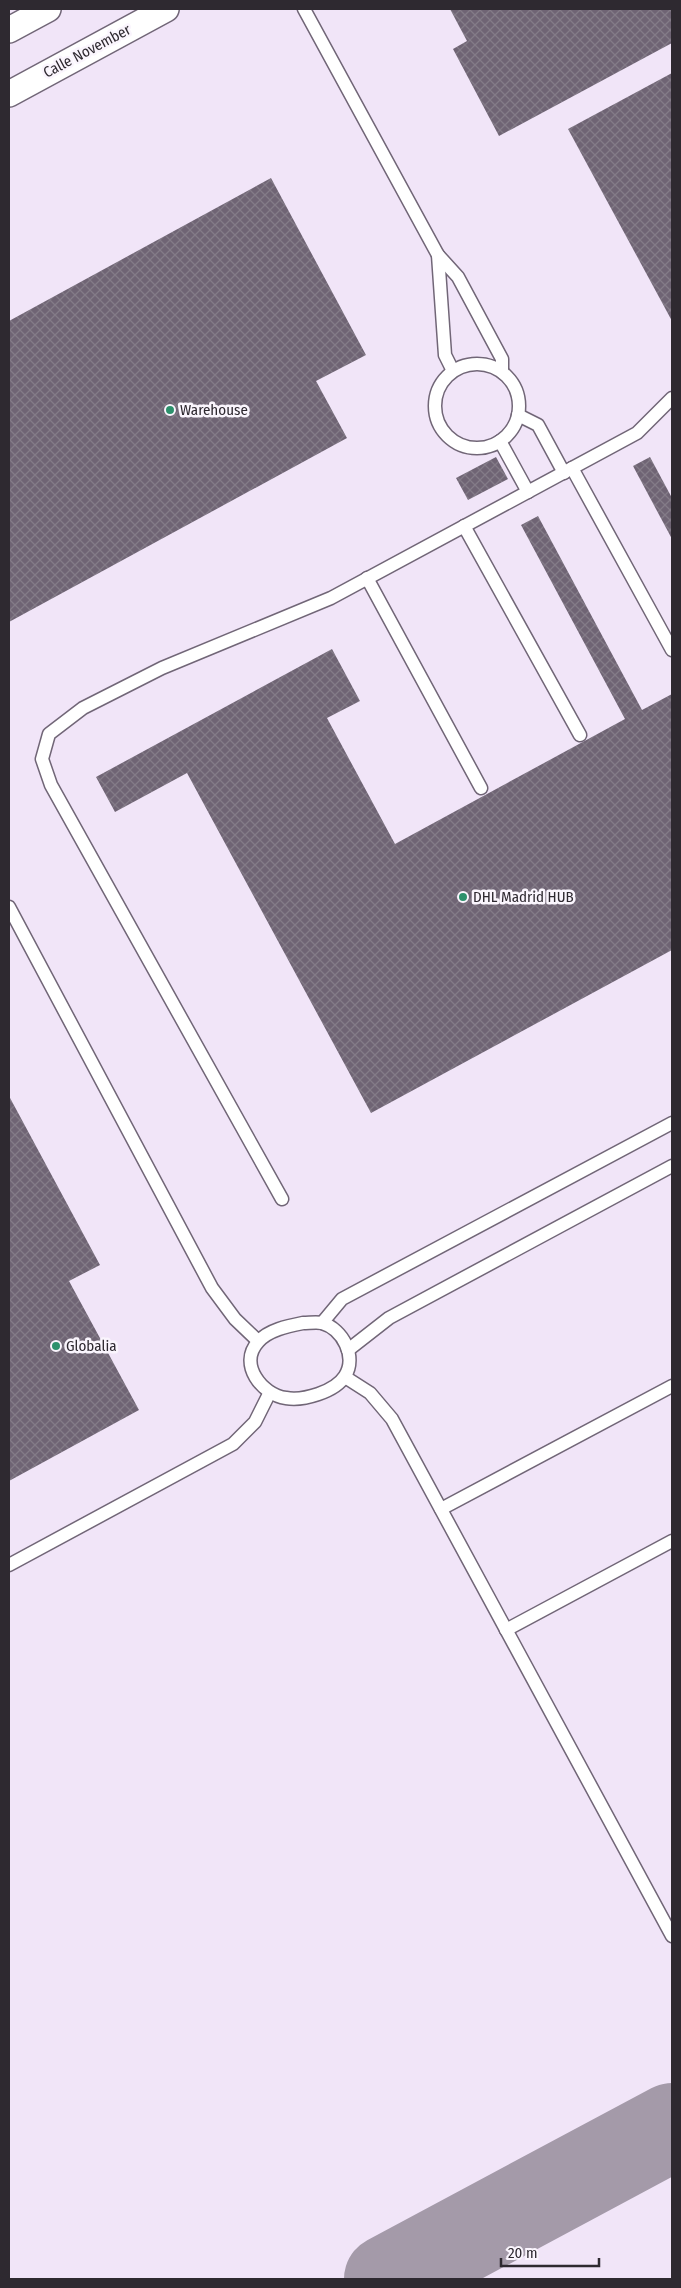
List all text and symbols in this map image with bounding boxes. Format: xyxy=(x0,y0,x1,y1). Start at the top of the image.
street label: Calle November xyxy=(40,20,135,82)
place label: Warehouse xyxy=(180,401,248,419)
marker: Warehouse xyxy=(164,404,176,416)
place label: DHL Madrid HUB xyxy=(473,888,574,906)
marker: DHL Madrid HUB xyxy=(457,891,469,903)
place label: Globalia xyxy=(66,1337,117,1355)
marker: Globalia xyxy=(50,1340,62,1352)
scale bar xyxy=(501,2236,598,2268)
text: 20 m xyxy=(508,2244,538,2262)

